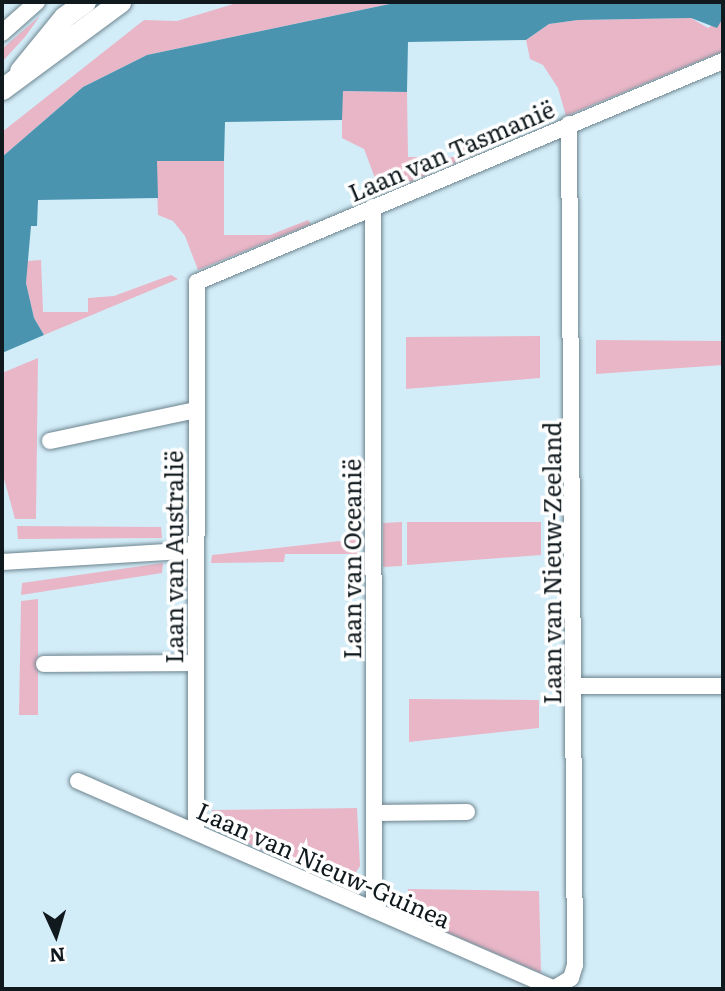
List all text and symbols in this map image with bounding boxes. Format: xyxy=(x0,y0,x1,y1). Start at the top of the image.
street label: Laan van Tasmanië xyxy=(344,94,558,206)
street label: Laan van Nieuw-Zeeland xyxy=(537,422,565,704)
street label: Laan van Australië xyxy=(159,450,187,664)
street label: Laan van Oceanië xyxy=(337,459,365,659)
street label: Laan van Nieuw-Guinea xyxy=(193,795,455,933)
north arrow xyxy=(21,900,91,970)
text: N xyxy=(49,941,66,970)

